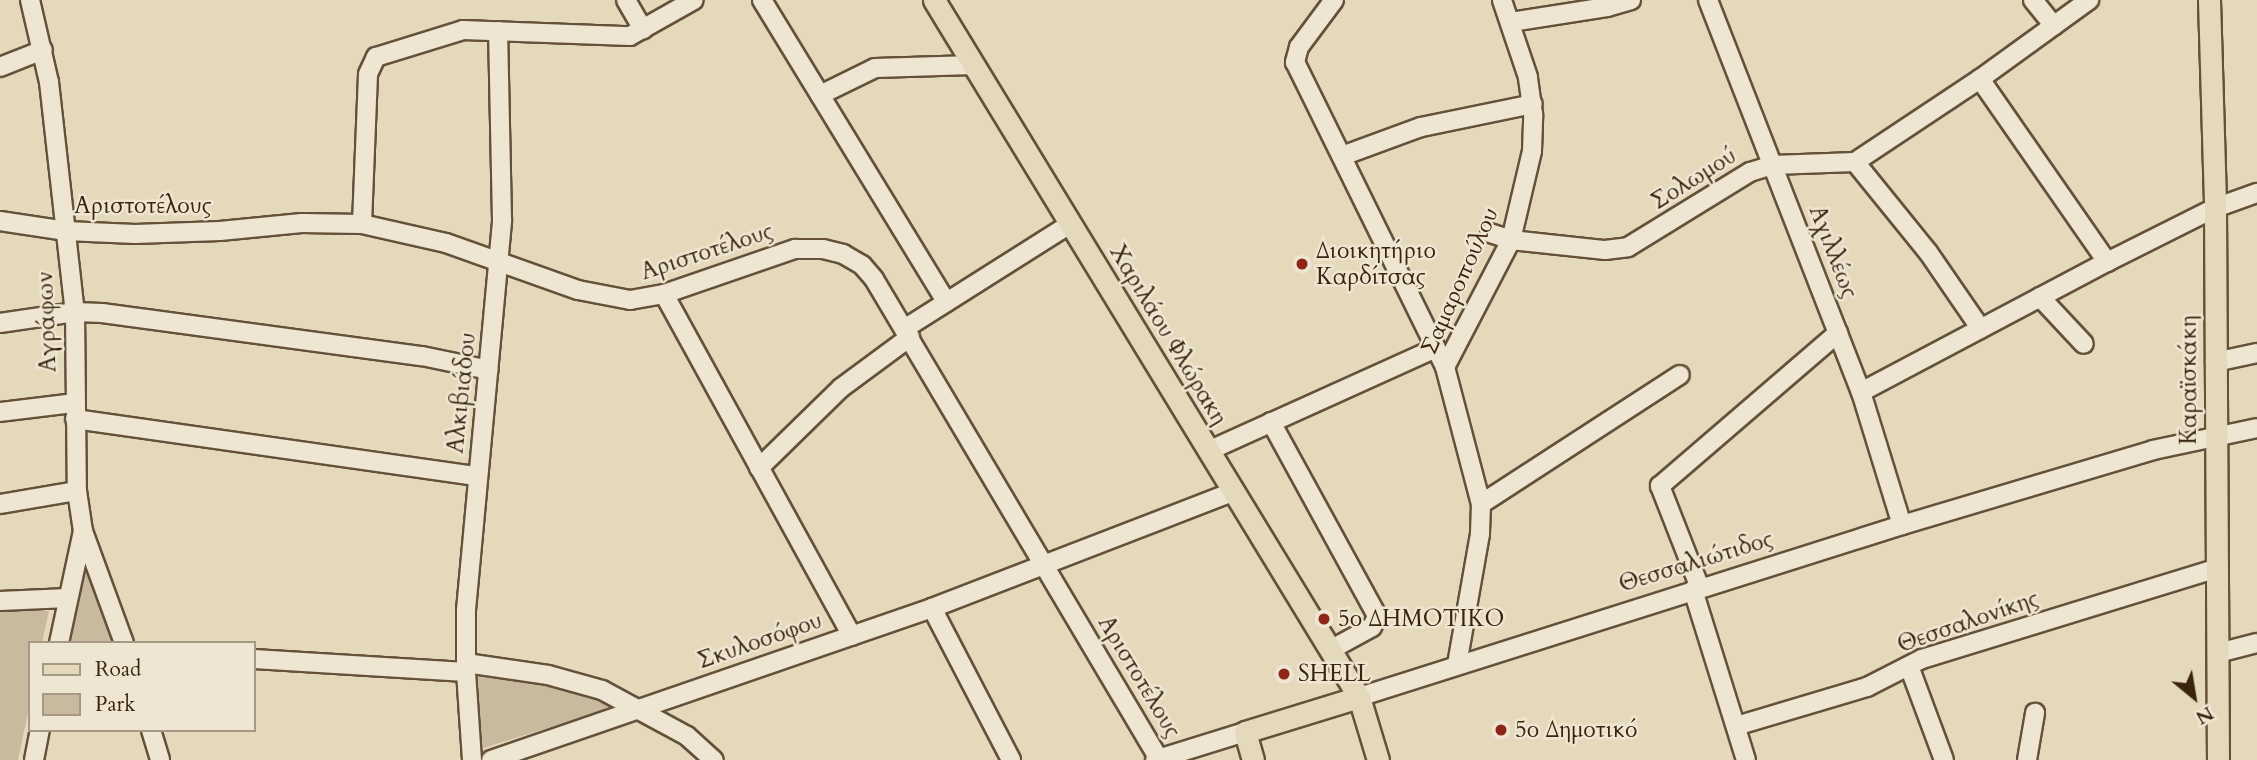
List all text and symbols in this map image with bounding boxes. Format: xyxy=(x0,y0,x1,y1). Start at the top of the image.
street label: Σολωμού xyxy=(1646,142,1742,216)
street label: Αριστοτέλους xyxy=(74,192,212,220)
street label: Αχιλλέως xyxy=(1803,202,1863,302)
street label: Σαμαροπούλου xyxy=(1415,203,1505,359)
street label: Αριστοτέλους xyxy=(637,218,777,286)
place label: Διοικητήριο Καρδίτσας xyxy=(1316,237,1436,291)
street label: Χαριλάου Φλώρακη xyxy=(1103,240,1233,430)
marker: Διοικητήριο Καρδίτσας xyxy=(1294,256,1310,272)
street label: Αγράφων xyxy=(31,271,63,373)
street label: Καραϊσκάκη xyxy=(2175,315,2203,445)
street label: Αλκιβιάδου xyxy=(442,331,482,455)
street label: Θεσσαλιώτιδος xyxy=(1616,525,1776,599)
street label: Θεσσαλονίκης xyxy=(1894,585,2042,659)
place label: 5ο ΔΗΜΟΤΙΚΟ xyxy=(1338,605,1504,633)
street label: Σκυλοσόφου xyxy=(694,607,826,675)
street label: Αριστοτέλους xyxy=(1092,611,1186,743)
marker: 5ο ΔΗΜΟΤΙΚΟ xyxy=(1316,611,1332,627)
legend xyxy=(28,641,256,732)
text: Road xyxy=(95,655,141,684)
place label: SHELL xyxy=(1298,660,1371,688)
north arrow xyxy=(2159,662,2229,732)
marker: SHELL xyxy=(1276,666,1292,682)
text: Park xyxy=(95,690,135,719)
text: N xyxy=(2191,700,2218,731)
place label: 5ο Δημοτικό xyxy=(1515,716,1638,744)
marker: 5ο Δημοτικό xyxy=(1493,722,1509,738)

